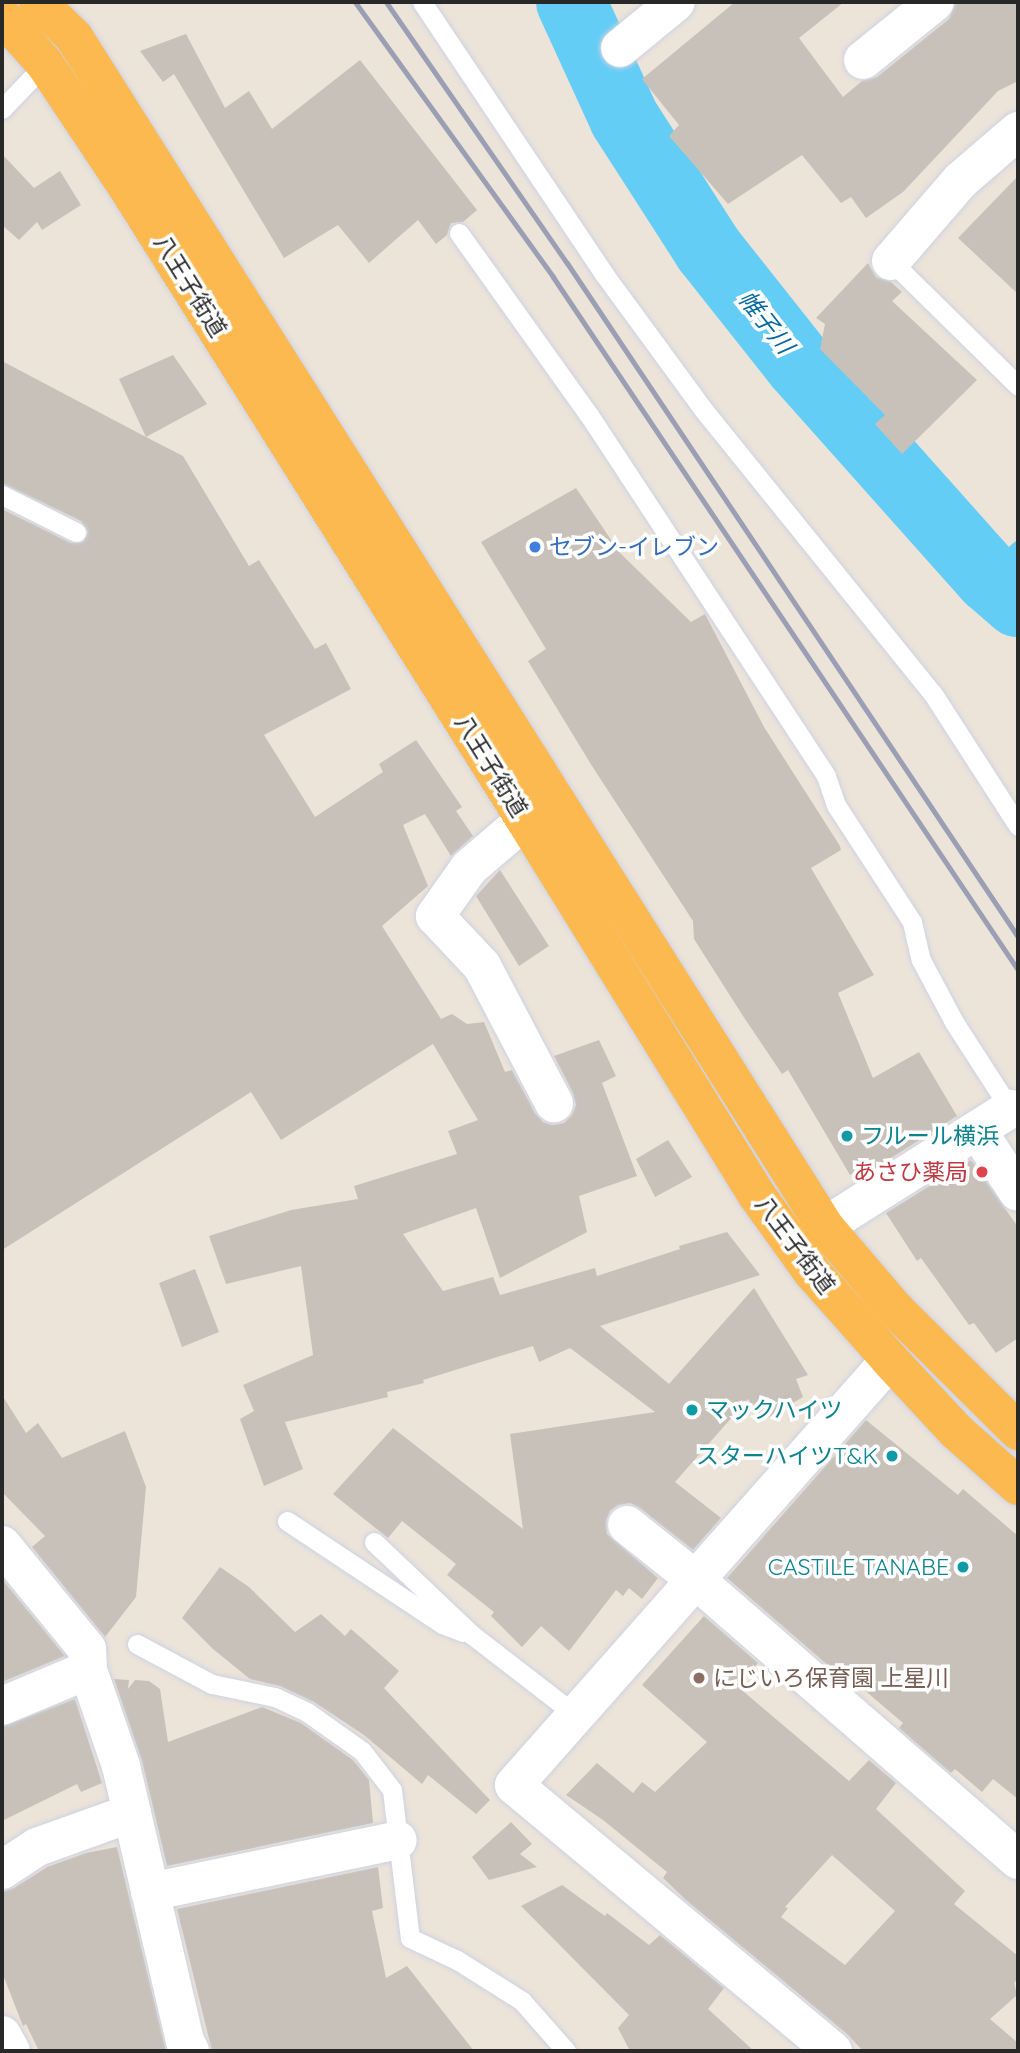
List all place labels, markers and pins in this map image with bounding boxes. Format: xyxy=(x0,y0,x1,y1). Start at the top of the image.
place label: セブン-イレブン xyxy=(549,533,719,561)
marker: セブン-イレブン xyxy=(527,539,543,555)
place label: フルール横浜 xyxy=(861,1122,999,1150)
marker: フルール横浜 xyxy=(839,1128,855,1144)
place label: あさひ薬局 xyxy=(853,1158,968,1186)
marker: あさひ薬局 xyxy=(974,1164,990,1180)
place label: マックハイツ xyxy=(706,1396,844,1424)
marker: マックハイツ xyxy=(684,1402,700,1418)
place label: スターハイツT&K xyxy=(695,1442,878,1470)
marker: スターハイツT&K xyxy=(884,1448,900,1464)
place label: CASTILE TANABE xyxy=(768,1553,949,1581)
marker: CASTILE TANABE xyxy=(955,1559,971,1575)
place label: にじいろ保育園 上星川 xyxy=(713,1664,949,1692)
marker: にじいろ保育園 上星川 xyxy=(691,1670,707,1686)

